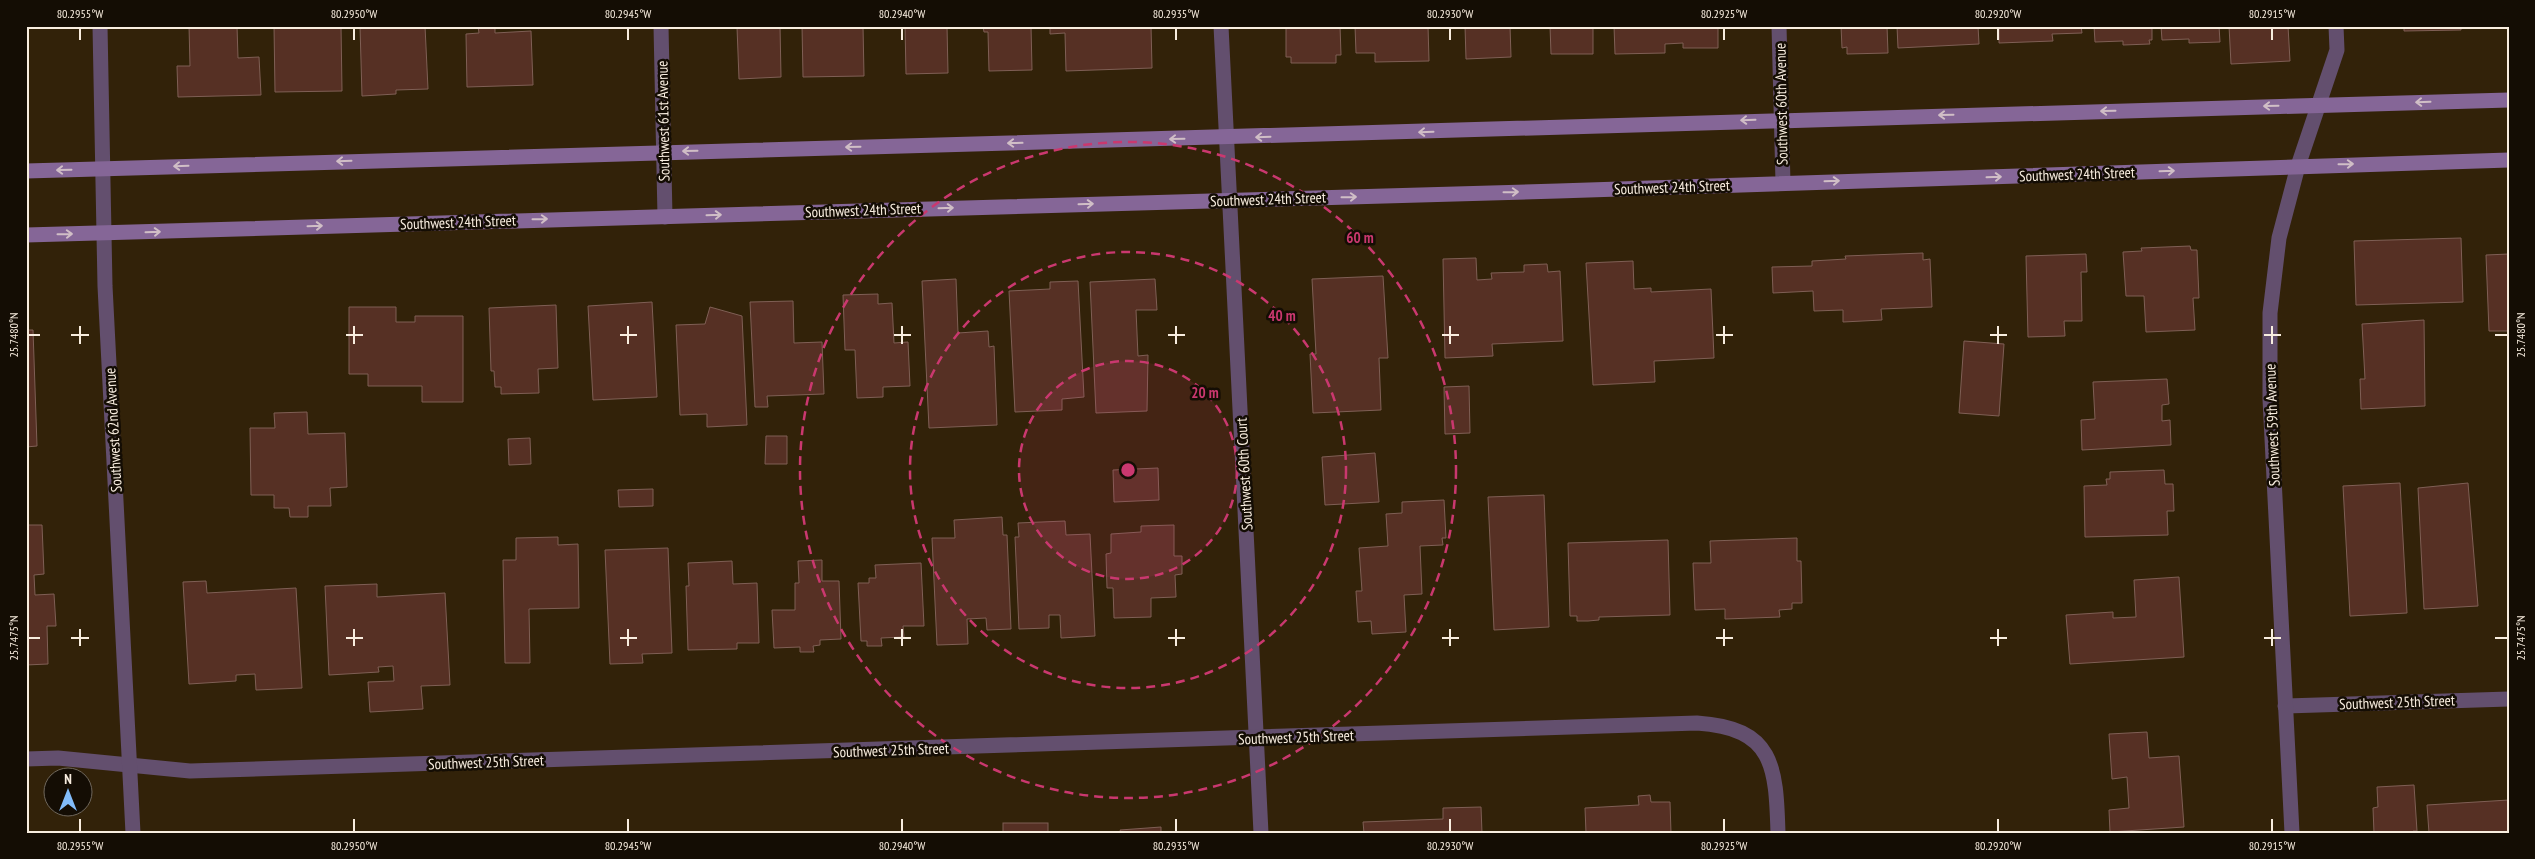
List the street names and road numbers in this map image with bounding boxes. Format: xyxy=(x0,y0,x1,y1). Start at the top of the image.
street label: Southwest 60th Avenue xyxy=(1770,43,1792,165)
street label: Southwest 61st Avenue xyxy=(652,60,674,182)
street label: Southwest 24th Street xyxy=(2019,162,2135,186)
street label: Southwest 24th Street xyxy=(1614,175,1730,199)
street label: Southwest 24th Street xyxy=(1210,187,1326,211)
street label: Southwest 24th Street xyxy=(805,198,921,222)
street label: Southwest 24th Street xyxy=(400,210,516,234)
street label: Southwest 59th Avenue xyxy=(2260,364,2284,486)
street label: Southwest 62nd Avenue xyxy=(100,367,126,493)
street label: Southwest 60th Court xyxy=(1232,417,1256,531)
street label: Southwest 25th Street xyxy=(2339,690,2455,714)
street label: Southwest 25th Street xyxy=(1238,725,1354,749)
street label: Southwest 25th Street xyxy=(833,738,949,762)
street label: Southwest 25th Street xyxy=(428,750,544,774)

